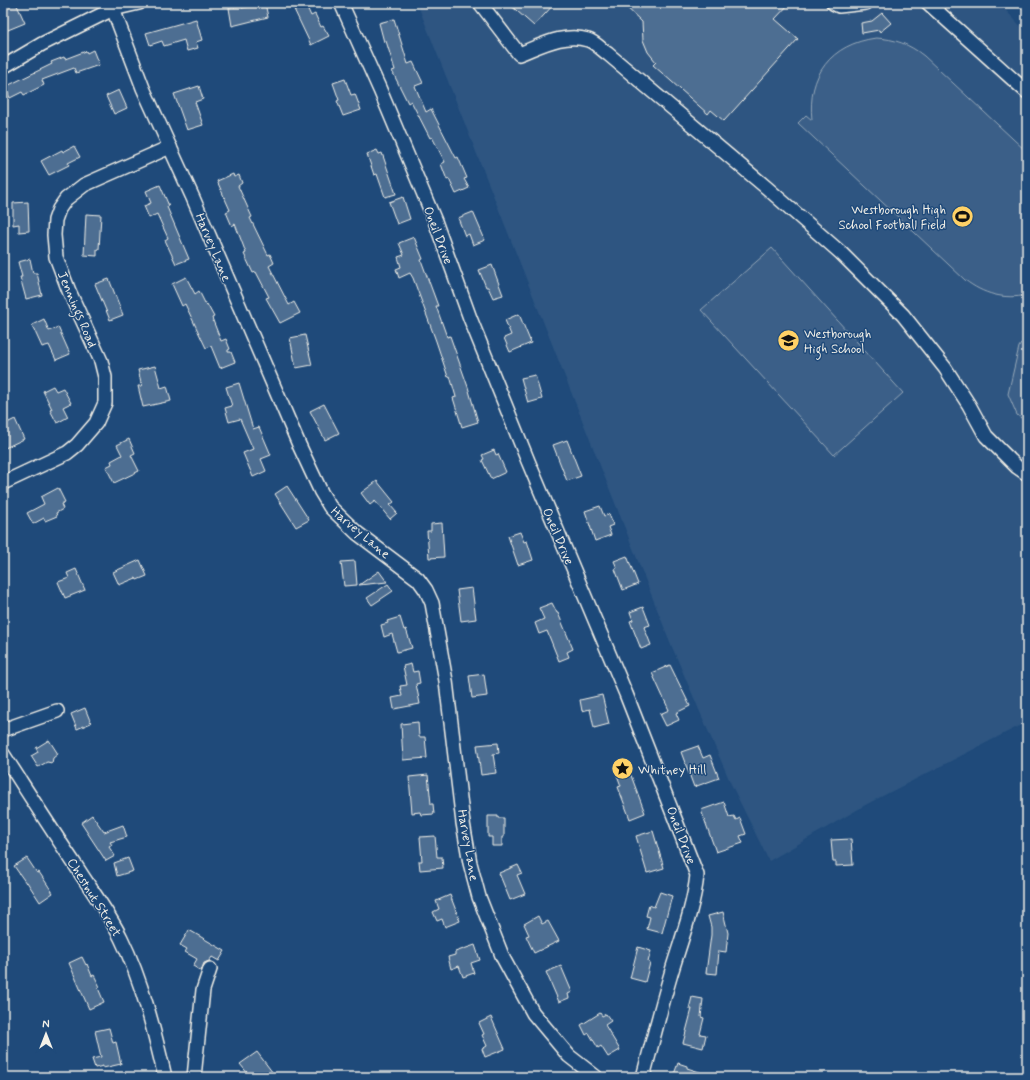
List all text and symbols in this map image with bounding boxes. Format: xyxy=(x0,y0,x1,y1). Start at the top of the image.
place label: Westborough High School Football Field xyxy=(838,202,946,234)
sports icon: Westborough High School Football Field xyxy=(949,203,975,229)
street label: Oneil Drive xyxy=(419,204,456,267)
street label: Harvey Lane xyxy=(191,211,235,284)
street label: Jennings Road xyxy=(51,269,100,351)
place label: Westborough High School xyxy=(804,326,871,360)
school or university icon: Westborough High School xyxy=(776,327,802,353)
street label: Harvey Lane xyxy=(327,503,393,563)
street label: Oneil Drive xyxy=(538,505,577,568)
place icon: Whitney Hill xyxy=(610,756,636,782)
place label: Whitney Hill xyxy=(638,762,706,779)
street label: Oneil Drive xyxy=(662,804,699,867)
street label: Harvey Lane xyxy=(453,808,482,882)
street label: Chestnut Street xyxy=(63,855,125,940)
north arrow xyxy=(26,1014,66,1054)
text: N xyxy=(42,1018,50,1032)

